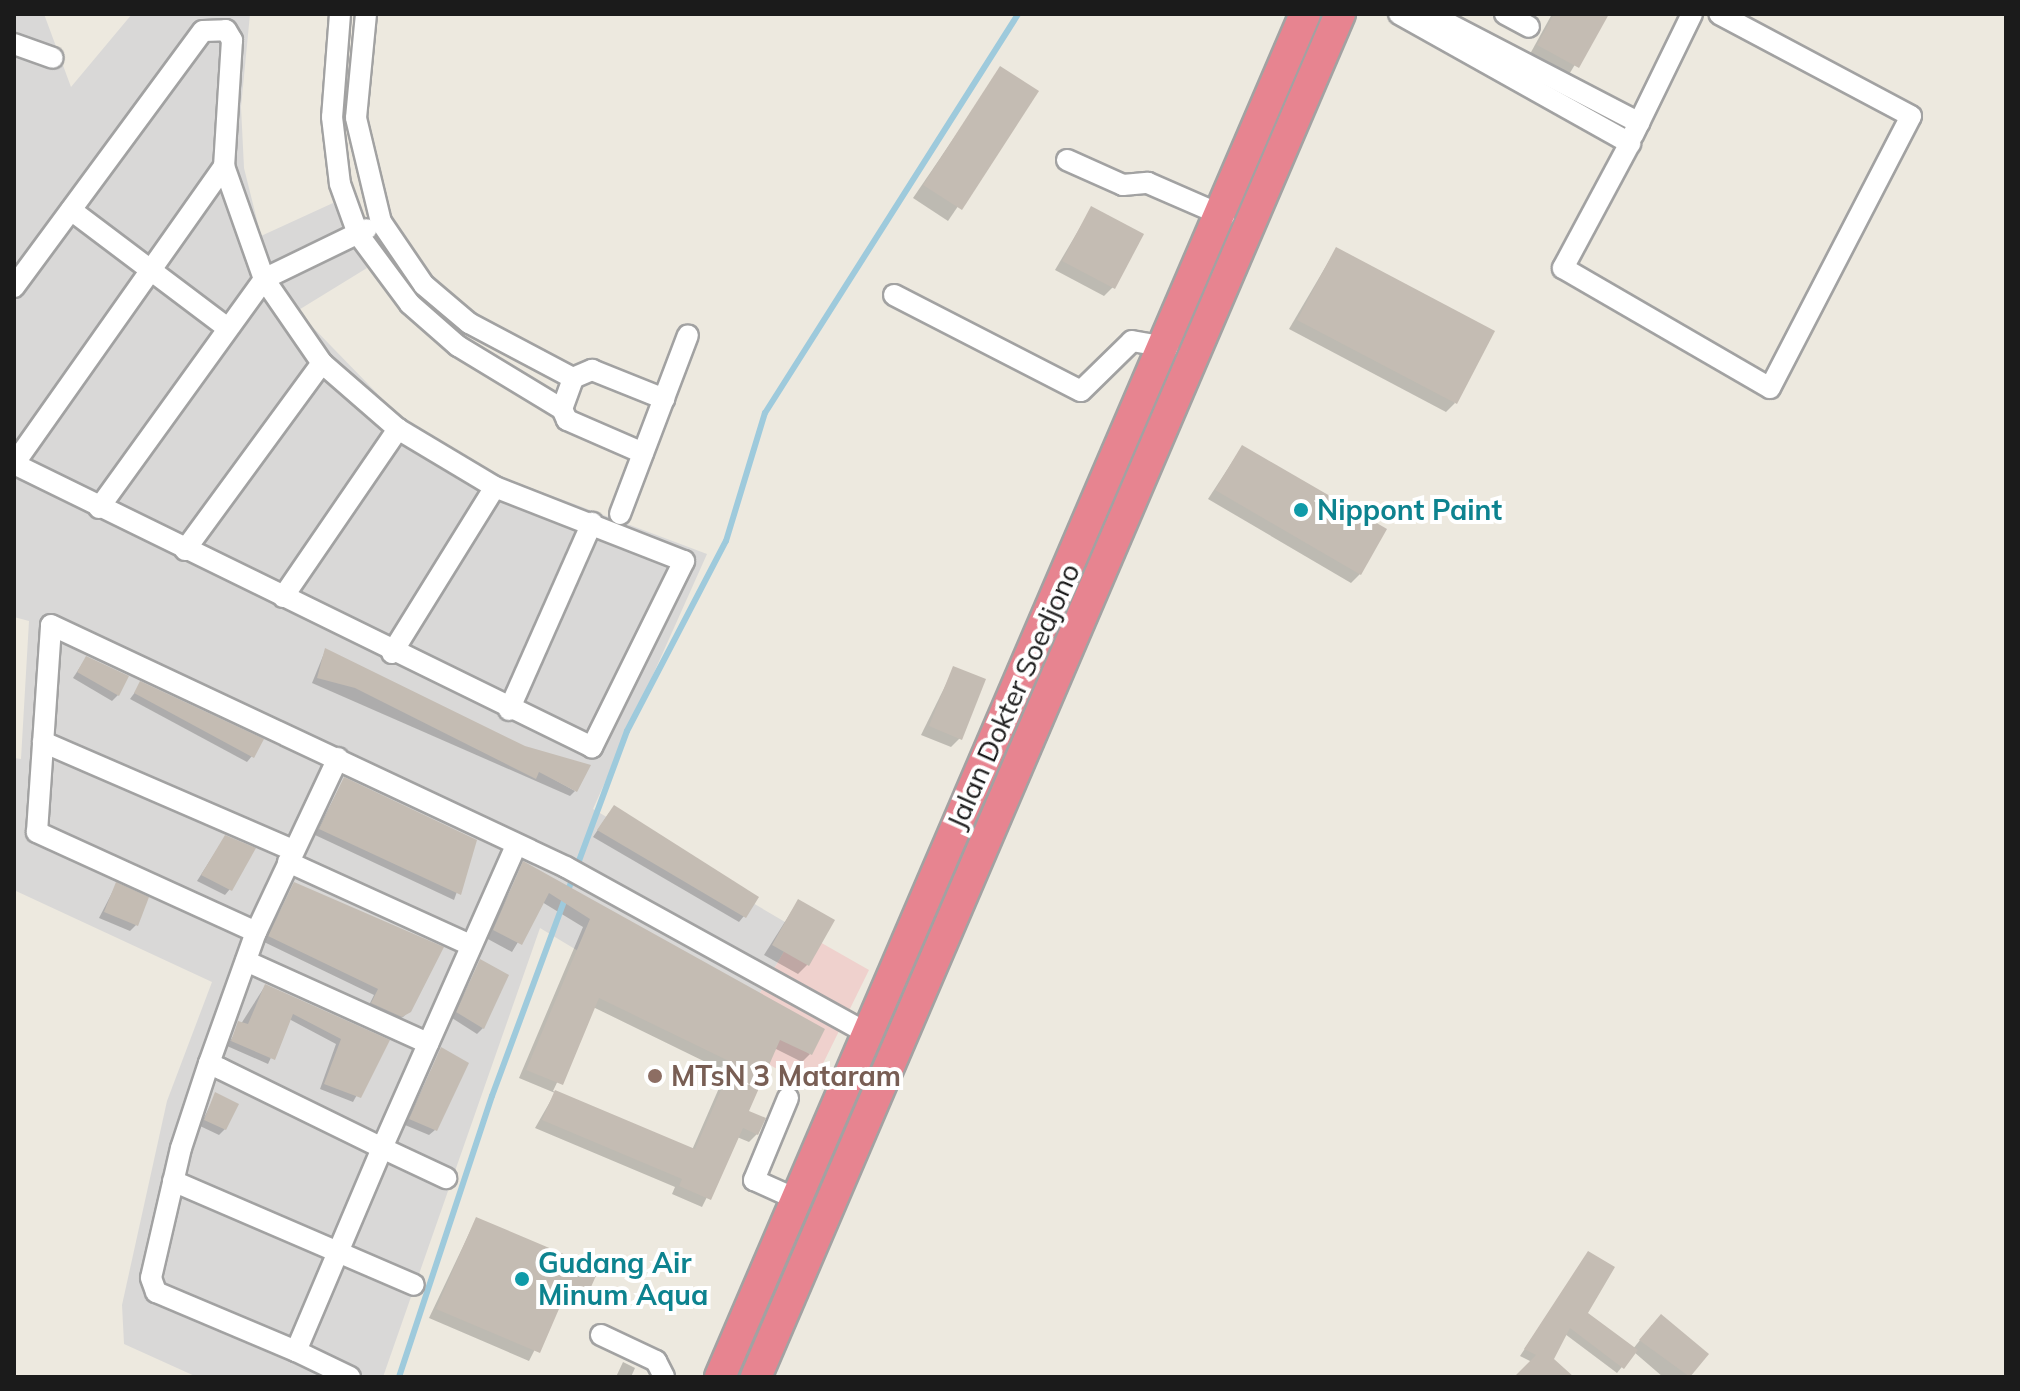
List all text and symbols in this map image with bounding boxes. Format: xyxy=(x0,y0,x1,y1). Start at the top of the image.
place label: Nippont Paint xyxy=(1317,493,1502,527)
marker: Nippont Paint xyxy=(1292,501,1310,519)
street label: Jalan Dokter Soedjono xyxy=(939,558,1087,834)
place label: MTsN 3 Mataram xyxy=(671,1059,901,1093)
marker: MTsN 3 Mataram xyxy=(646,1067,664,1085)
place label: Gudang Air Minum Aqua xyxy=(538,1246,708,1312)
marker: Gudang Air Minum Aqua xyxy=(513,1270,531,1288)

